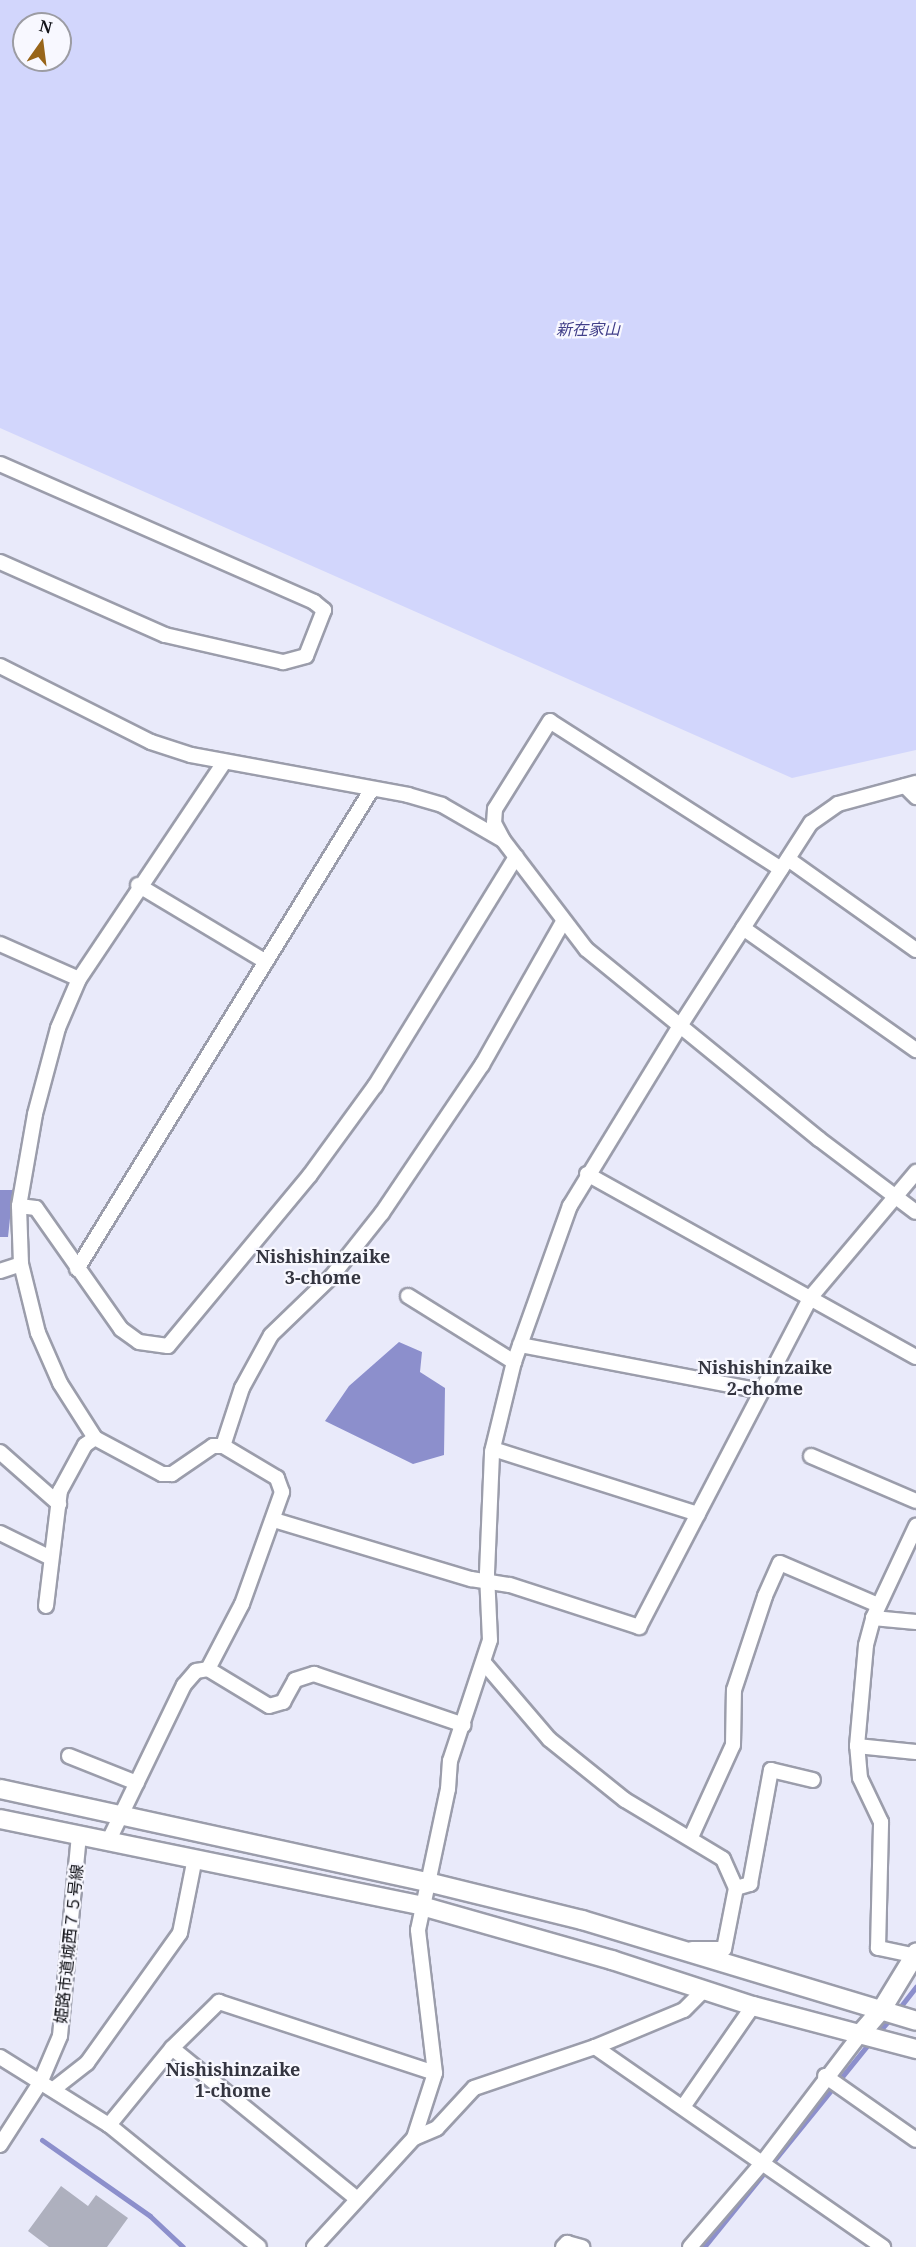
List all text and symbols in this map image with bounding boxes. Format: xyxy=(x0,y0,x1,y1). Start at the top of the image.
north arrow xyxy=(12,12,72,72)
text: N xyxy=(37,14,55,39)
park label: 新在家山 xyxy=(556,319,620,339)
district label: Nishishinzaike 3-chome xyxy=(256,1246,390,1288)
district label: Nishishinzaike 2-chome xyxy=(698,1357,832,1400)
street label: 姫路市道城西７５号線 xyxy=(51,1863,87,2025)
district label: Nishishinzaike 1-chome xyxy=(166,2059,300,2102)

